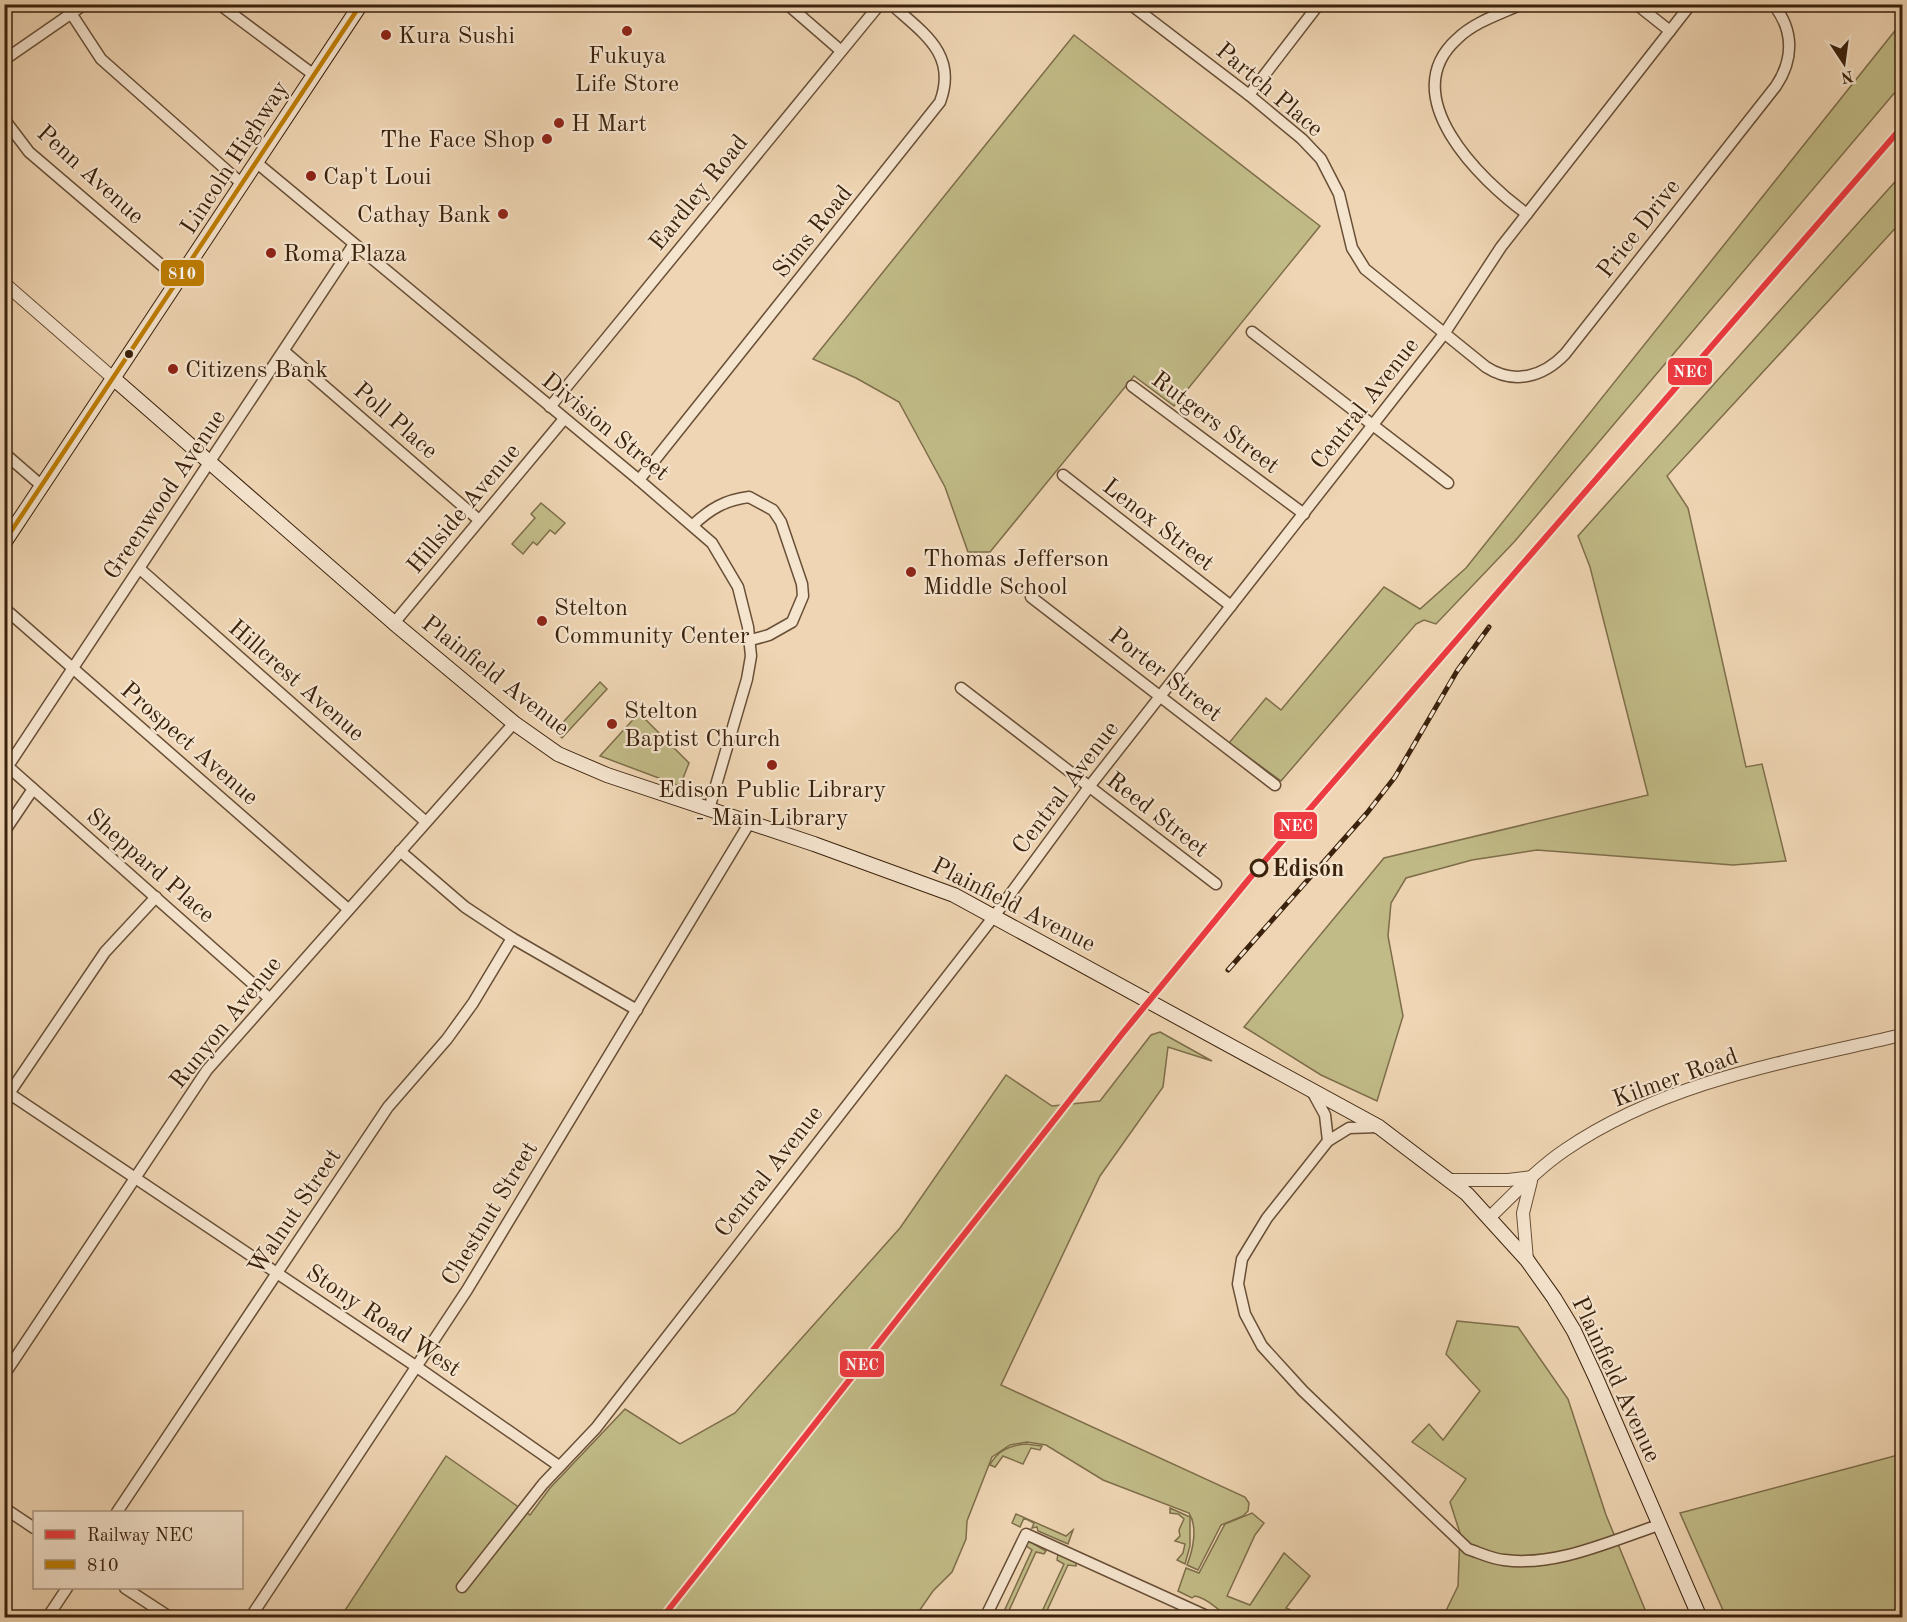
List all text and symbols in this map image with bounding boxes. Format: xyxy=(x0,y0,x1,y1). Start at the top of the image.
marker: Fukuya Life Store xyxy=(620,24,634,38)
place label: Kura Sushi xyxy=(398,25,515,49)
marker: Kura Sushi xyxy=(379,28,393,42)
north arrow xyxy=(1814,33,1874,93)
street label: Partch Place xyxy=(1211,39,1327,142)
place label: Fukuya Life Store xyxy=(575,45,679,97)
text: N xyxy=(1838,66,1855,85)
street label: Lincoln Highway xyxy=(177,77,294,239)
place label: H Mart xyxy=(571,113,647,137)
marker: H Mart xyxy=(552,116,566,130)
street label: Penn Avenue xyxy=(31,121,148,230)
place label: The Face Shop xyxy=(380,129,535,153)
street label: Eardley Road xyxy=(646,131,753,256)
marker: The Face Shop xyxy=(540,132,554,146)
place label: Cap't Loui xyxy=(323,166,432,190)
marker: Cap't Loui xyxy=(304,169,318,183)
street label: Price Drive xyxy=(1594,175,1686,283)
street label: Sims Road xyxy=(769,182,858,283)
place label: Cathay Bank xyxy=(357,204,491,228)
marker: Cathay Bank xyxy=(496,207,510,221)
place label: Roma Plaza xyxy=(283,243,407,267)
marker: Roma Plaza xyxy=(264,246,278,260)
line badge: 810 xyxy=(160,259,205,287)
text: 810 xyxy=(168,267,196,283)
street label: Central Avenue xyxy=(1307,334,1424,475)
unlabelled marker xyxy=(123,348,135,360)
line badge: NEC xyxy=(1667,357,1713,386)
place label: Citizens Bank xyxy=(185,359,328,383)
marker: Citizens Bank xyxy=(166,362,180,376)
text: NEC xyxy=(1673,365,1707,381)
street label: Rutgers Street xyxy=(1146,368,1283,479)
street label: Division Street xyxy=(536,369,673,486)
street label: Poll Place xyxy=(348,379,441,464)
street label: Greenwood Avenue xyxy=(100,406,231,584)
street label: Hillside Avenue xyxy=(403,440,526,579)
street label: Lenox Street xyxy=(1097,475,1218,576)
place label: Thomas Jefferson Middle School xyxy=(923,548,1109,600)
marker: Thomas Jefferson Middle School xyxy=(904,565,918,579)
place label: Stelton Community Center xyxy=(554,597,750,649)
street label: Plainfield Avenue xyxy=(417,612,573,741)
marker: Stelton Community Center xyxy=(535,614,549,628)
street label: Hillcrest Avenue xyxy=(223,616,368,747)
street label: Porter Street xyxy=(1104,624,1226,727)
street label: Prospect Avenue xyxy=(115,678,262,811)
place label: Stelton Baptist Church xyxy=(624,700,781,752)
marker: Stelton Baptist Church xyxy=(605,717,619,731)
street label: Central Avenue xyxy=(1009,717,1124,859)
marker: Edison Public Library - Main Library xyxy=(765,758,779,772)
street label: Reed Street xyxy=(1101,769,1212,863)
place label: Edison Public Library - Main Library xyxy=(658,779,886,831)
street label: Sheppard Place xyxy=(81,805,218,928)
line badge: NEC xyxy=(1273,811,1318,840)
text: NEC xyxy=(1279,819,1313,835)
street label: Plainfield Avenue xyxy=(928,854,1099,957)
place label: Edison xyxy=(1272,858,1344,882)
marker: Edison xyxy=(1250,859,1268,877)
street label: Runyon Avenue xyxy=(166,953,287,1094)
street label: Kilmer Road xyxy=(1610,1045,1741,1113)
street label: Central Avenue xyxy=(711,1102,828,1243)
street label: Chestnut Street xyxy=(438,1138,543,1290)
street label: Walnut Street xyxy=(245,1145,347,1280)
street label: Stony Road West xyxy=(301,1261,465,1382)
street label: Plainfield Avenue xyxy=(1566,1293,1664,1466)
line badge: NEC xyxy=(839,1350,885,1378)
text: NEC xyxy=(845,1358,879,1374)
legend xyxy=(33,1511,243,1589)
text: Railway NEC xyxy=(87,1527,193,1545)
text: 810 xyxy=(87,1557,118,1575)

